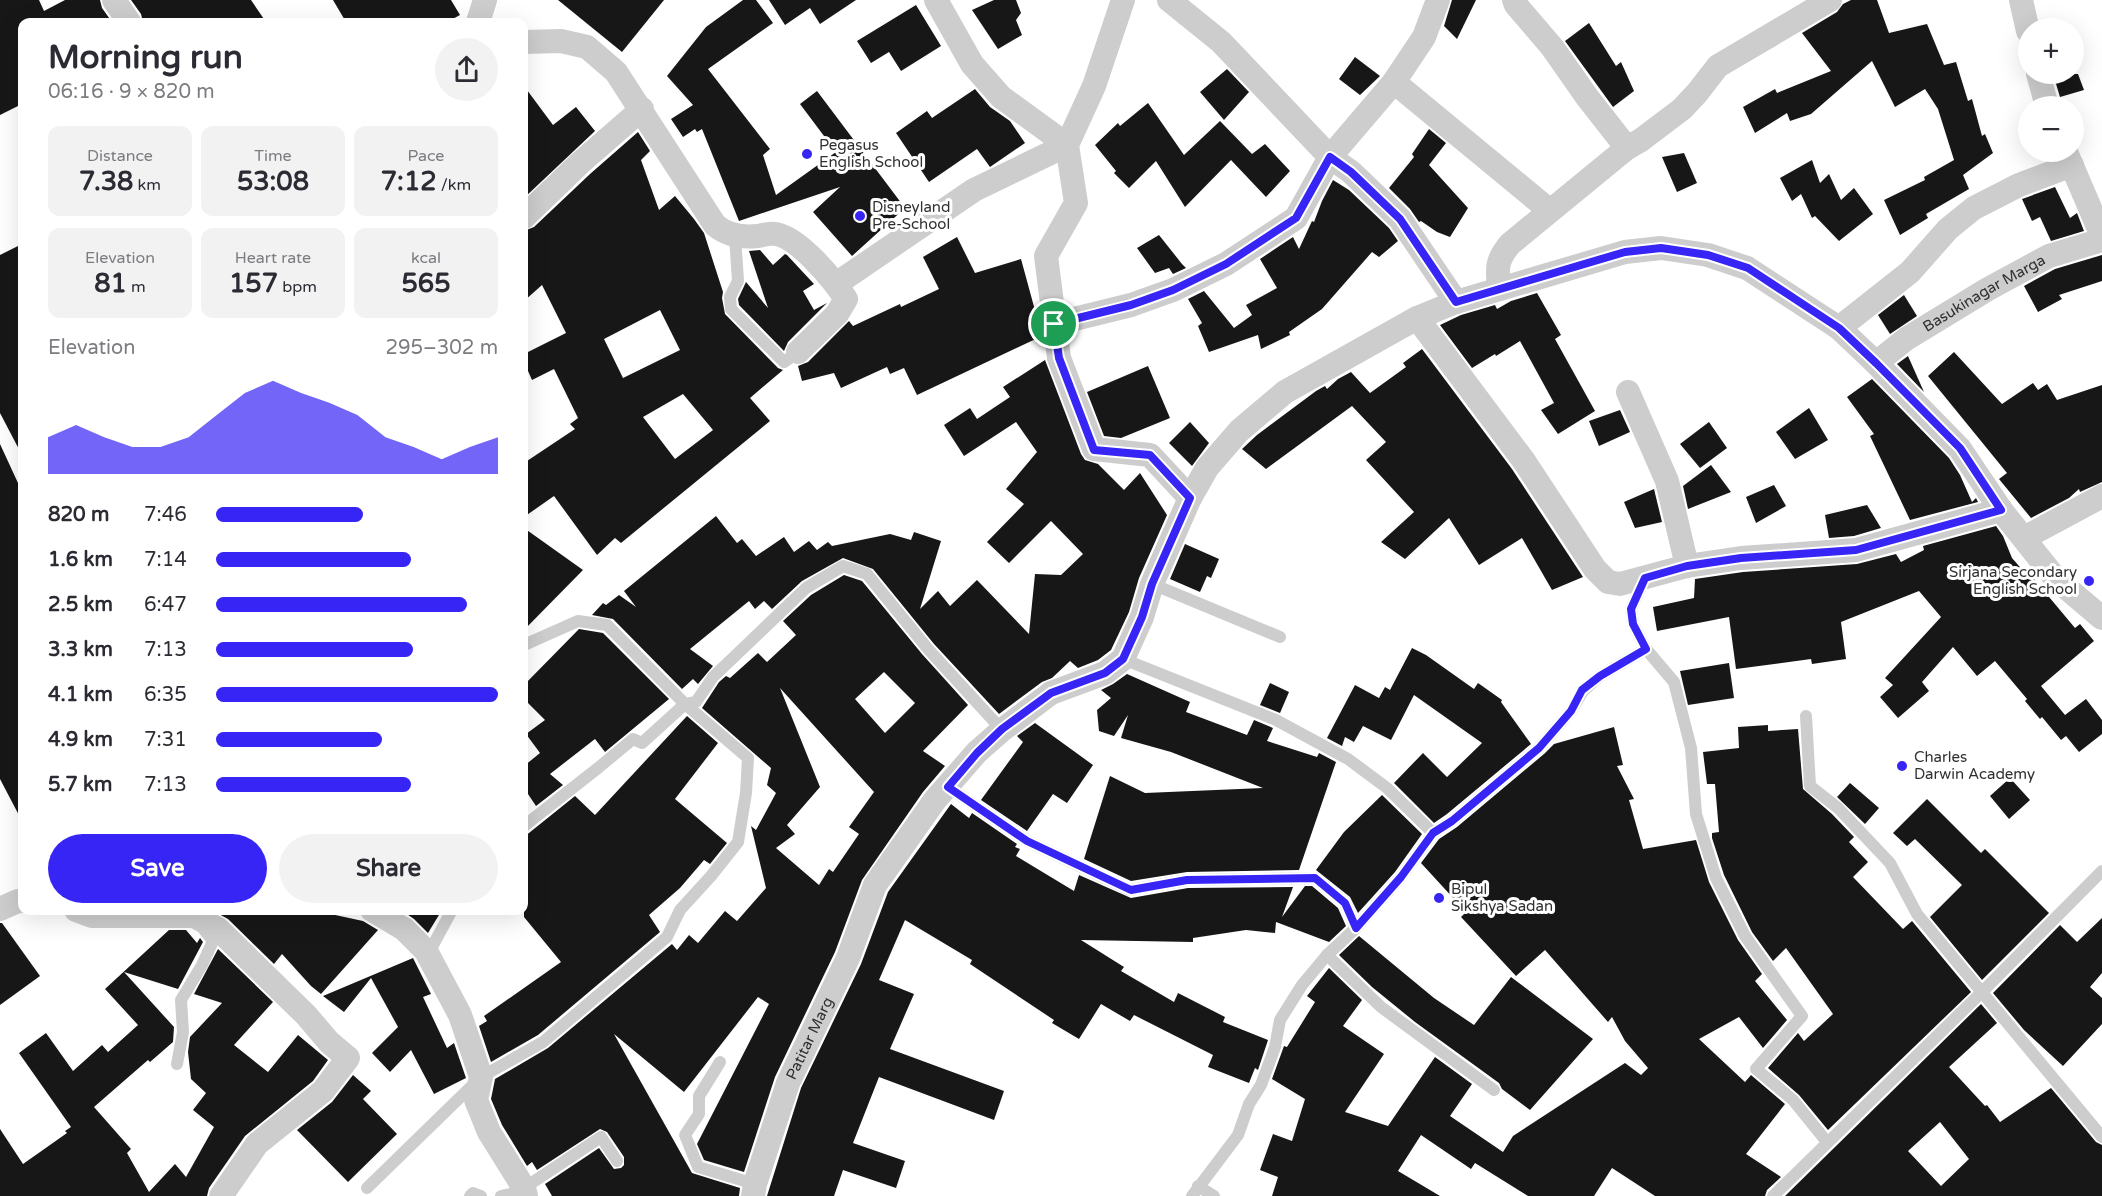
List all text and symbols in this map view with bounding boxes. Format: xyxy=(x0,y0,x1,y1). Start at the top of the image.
map controls xyxy=(2018,18,2084,162)
button: + xyxy=(2018,18,2084,84)
text: Morning run xyxy=(48,38,243,77)
button: share xyxy=(435,38,498,101)
text: 06:16 · 9 × 820 m xyxy=(48,80,215,104)
button: − xyxy=(2018,96,2084,162)
place label: Pegasus English School xyxy=(819,136,923,171)
text: Distance xyxy=(87,146,153,166)
text: Time xyxy=(254,146,292,166)
text: Pace xyxy=(408,146,444,166)
marker: Pegasus English School xyxy=(800,147,814,161)
text: 7.38 xyxy=(79,166,133,197)
text: 53:08 xyxy=(237,166,309,197)
text: 7:12 xyxy=(381,166,437,197)
text: km xyxy=(133,175,161,195)
text: /km xyxy=(437,175,471,195)
place label: Disneyland Pre-School xyxy=(872,198,950,233)
marker: Disneyland Pre-School xyxy=(853,209,867,223)
text: Elevation xyxy=(85,248,155,268)
text: Heart rate xyxy=(235,248,311,268)
text: kcal xyxy=(411,248,441,268)
street label: Basukinagar Marga xyxy=(1919,251,2048,336)
text: 81 xyxy=(94,268,127,299)
text: 157 xyxy=(229,268,278,299)
text: 565 xyxy=(402,268,450,299)
text: m xyxy=(127,277,146,297)
text: bpm xyxy=(278,277,317,297)
pin xyxy=(1028,298,1079,349)
icon: arrive xyxy=(1037,307,1070,340)
text: Elevation xyxy=(48,336,135,360)
text: 295–302 m xyxy=(385,336,498,360)
text: 820 m xyxy=(48,503,109,527)
text: 7:46 xyxy=(144,503,187,527)
text: 1.6 km xyxy=(48,548,113,572)
text: 7:14 xyxy=(144,548,187,572)
place label: Sirjana Secondary English School xyxy=(1949,563,2077,598)
marker: Sirjana Secondary English School xyxy=(2082,574,2096,588)
text: 2.5 km xyxy=(48,593,113,617)
text: 6:47 xyxy=(144,593,187,617)
text: 3.3 km xyxy=(48,638,113,662)
text: 7:13 xyxy=(144,638,187,662)
text: 4.1 km xyxy=(48,683,113,707)
text: 6:35 xyxy=(144,683,187,707)
text: 4.9 km xyxy=(48,728,113,752)
text: 7:31 xyxy=(144,728,187,752)
place label: Charles Darwin Academy xyxy=(1914,748,2035,783)
marker: Charles Darwin Academy xyxy=(1895,759,1909,773)
text: 5.7 km xyxy=(48,773,112,797)
text: 7:13 xyxy=(144,773,187,797)
button: Save xyxy=(48,834,267,903)
button: Share xyxy=(279,834,498,903)
place label: Bipul Sikshya Sadan xyxy=(1451,880,1553,915)
marker: Bipul Sikshya Sadan xyxy=(1432,891,1446,905)
street label: Patitar Marg xyxy=(782,994,837,1082)

